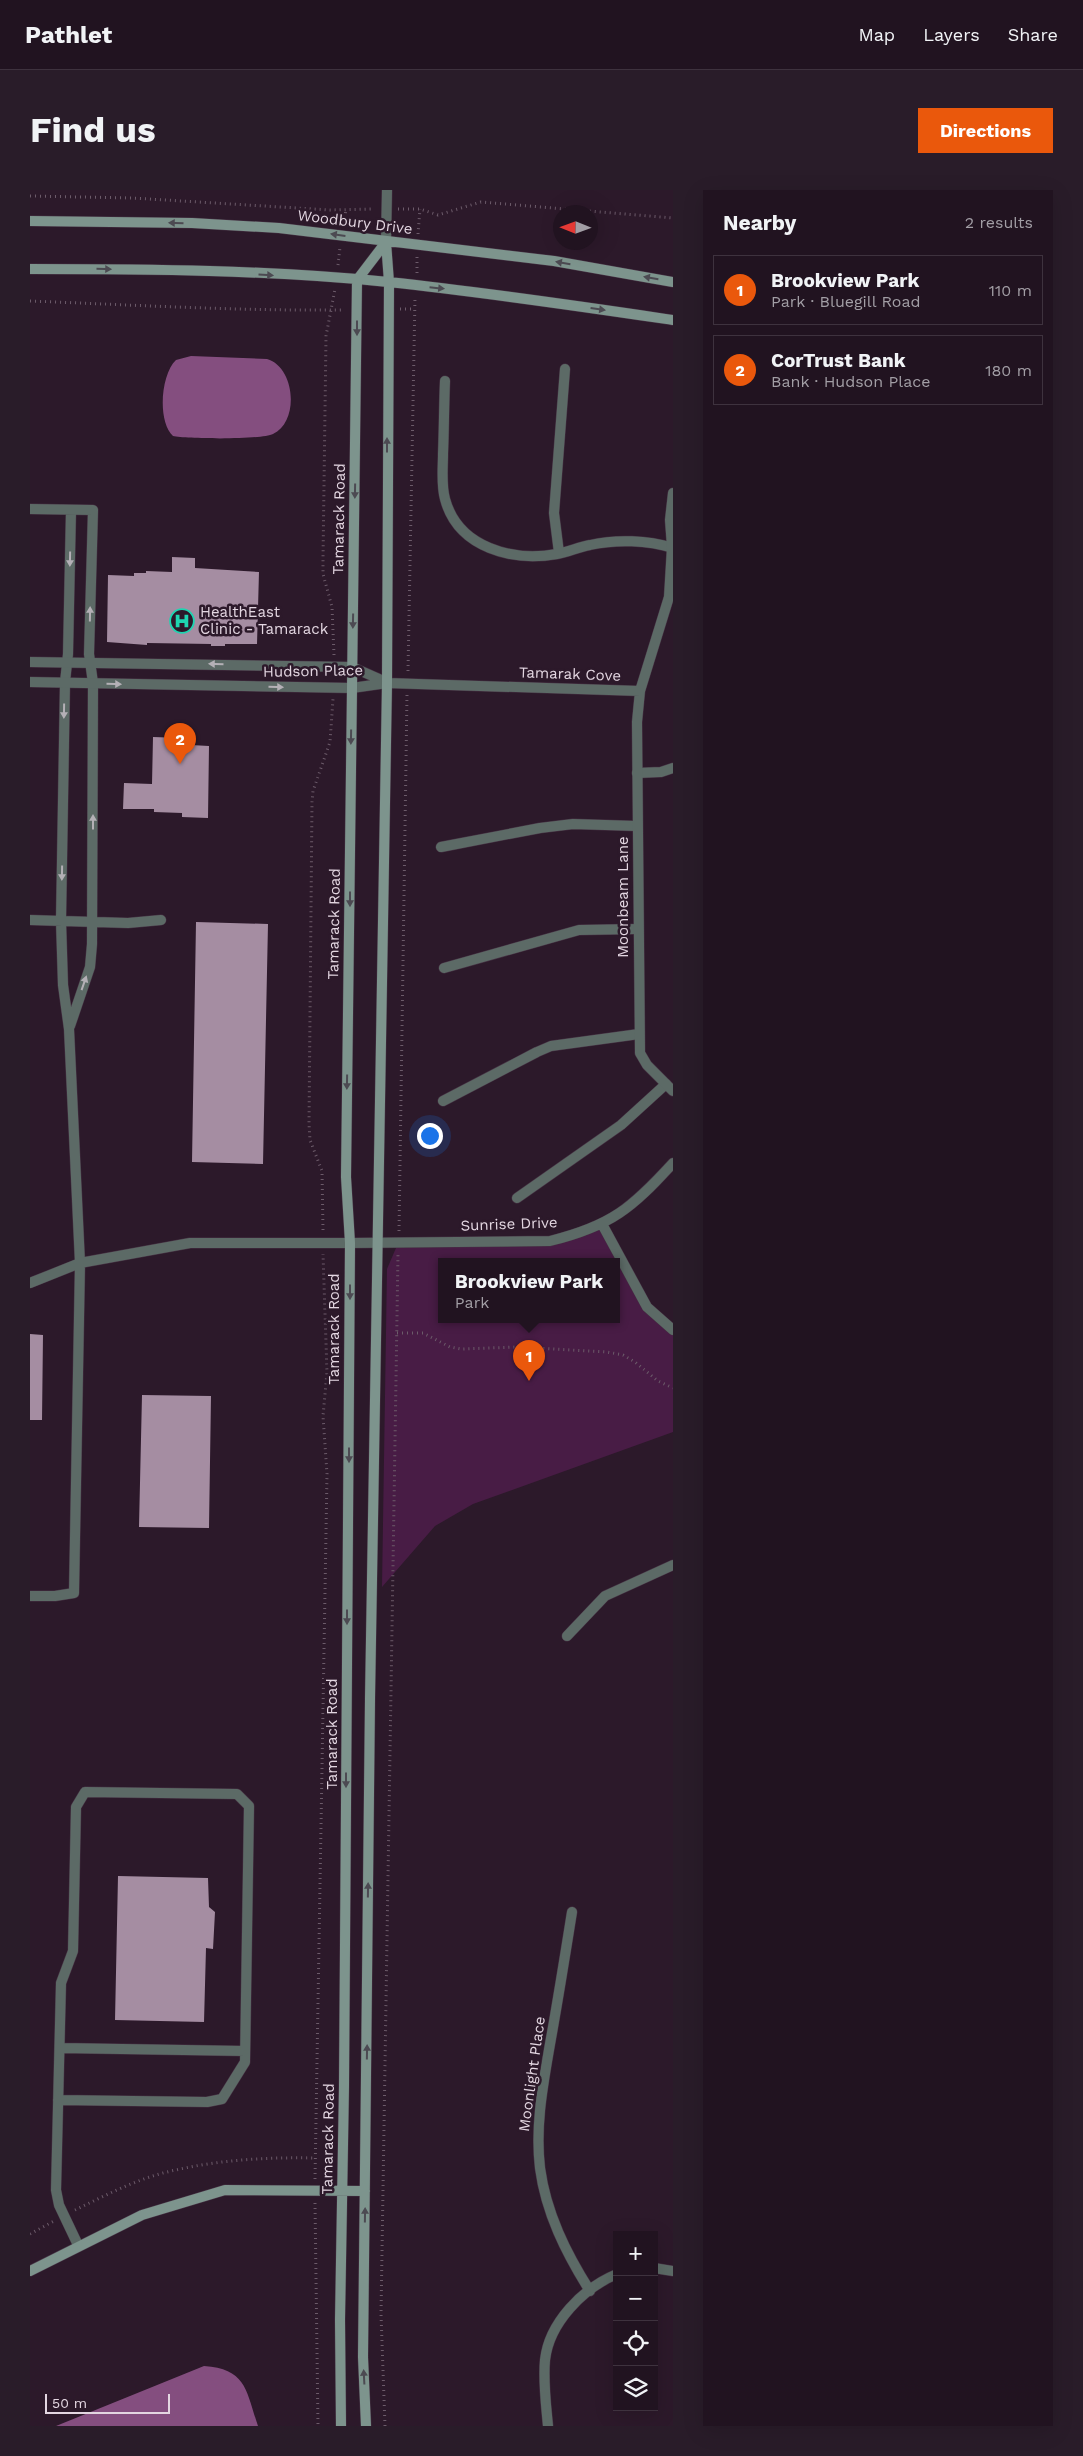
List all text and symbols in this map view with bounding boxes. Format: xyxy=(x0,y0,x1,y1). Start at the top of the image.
text: Pathlet xyxy=(25,21,112,49)
text: Map xyxy=(858,24,895,45)
text: Layers xyxy=(923,24,980,45)
text: Share xyxy=(1008,24,1058,45)
button: Directions xyxy=(918,108,1053,153)
text: Find us xyxy=(30,109,156,151)
north arrow xyxy=(553,205,598,250)
street label: Woodbury Drive xyxy=(296,206,414,238)
text: Nearby xyxy=(723,210,796,235)
text: 2 results xyxy=(965,213,1033,232)
one-way arrow xyxy=(168,219,184,227)
one-way arrow xyxy=(330,231,346,239)
one-way arrow xyxy=(555,258,571,266)
one-way arrow xyxy=(96,266,112,274)
text: Brookview Park xyxy=(771,269,919,292)
one-way arrow xyxy=(258,271,274,279)
one-way arrow xyxy=(642,273,658,281)
text: 1 xyxy=(737,281,743,300)
text: 110 m xyxy=(989,281,1032,300)
one-way arrow xyxy=(429,284,445,292)
text: Park · Bluegill Road xyxy=(771,292,921,311)
one-way arrow xyxy=(591,305,607,313)
one-way arrow xyxy=(353,321,361,337)
text: CorTrust Bank xyxy=(771,349,906,372)
text: 2 xyxy=(735,361,745,380)
text: 180 m xyxy=(985,361,1032,380)
text: Bank · Hudson Place xyxy=(771,372,930,391)
one-way arrow xyxy=(383,436,391,452)
street label: Tamarack Road xyxy=(329,463,349,575)
one-way arrow xyxy=(351,483,359,499)
one-way arrow xyxy=(66,551,74,567)
place label: HealthEast Clinic - Tamarack xyxy=(200,603,329,638)
one-way arrow xyxy=(86,606,94,622)
hospital icon: HealthEast Clinic - Tamarack xyxy=(169,608,195,634)
one-way arrow xyxy=(349,613,357,629)
one-way arrow xyxy=(208,660,224,668)
street label: Hudson Place xyxy=(263,661,363,681)
street label: Tamarak Cove xyxy=(519,663,621,685)
one-way arrow xyxy=(106,680,122,688)
one-way arrow xyxy=(268,683,284,691)
one-way arrow xyxy=(60,703,68,719)
pin: 2 xyxy=(164,723,196,764)
one-way arrow xyxy=(347,729,355,745)
one-way arrow xyxy=(89,813,97,829)
street label: Moonbeam Lane xyxy=(614,836,632,958)
one-way arrow xyxy=(58,866,66,882)
street label: Tamarack Road xyxy=(324,868,344,980)
one-way arrow xyxy=(346,892,354,908)
one-way arrow xyxy=(81,975,89,990)
one-way arrow xyxy=(343,1074,351,1090)
your location xyxy=(417,1123,443,1149)
street label: Sunrise Drive xyxy=(460,1213,558,1235)
popup xyxy=(438,1258,620,1323)
text: Brookview Park xyxy=(455,1270,603,1293)
street label: Tamarack Road xyxy=(325,1273,343,1385)
one-way arrow xyxy=(346,1284,354,1300)
text: Park xyxy=(455,1293,489,1312)
pin: 1 xyxy=(513,1340,545,1381)
one-way arrow xyxy=(345,1447,353,1463)
one-way arrow xyxy=(343,1609,351,1625)
street label: Tamarack Road xyxy=(323,1678,341,1790)
one-way arrow xyxy=(342,1772,350,1788)
one-way arrow xyxy=(364,1882,372,1898)
street label: Moonlight Place xyxy=(515,2015,549,2133)
one-way arrow xyxy=(363,2044,371,2060)
street label: Tamarack Road xyxy=(318,2083,338,2195)
one-way arrow xyxy=(361,2207,369,2223)
map controls xyxy=(613,2231,658,2411)
button: + xyxy=(613,2231,658,2276)
button: − xyxy=(613,2276,658,2321)
button: locate xyxy=(613,2321,658,2366)
button: layers xyxy=(613,2366,658,2411)
one-way arrow xyxy=(359,2369,367,2385)
scale bar xyxy=(45,2391,170,2414)
text: 50 m xyxy=(52,2395,87,2411)

